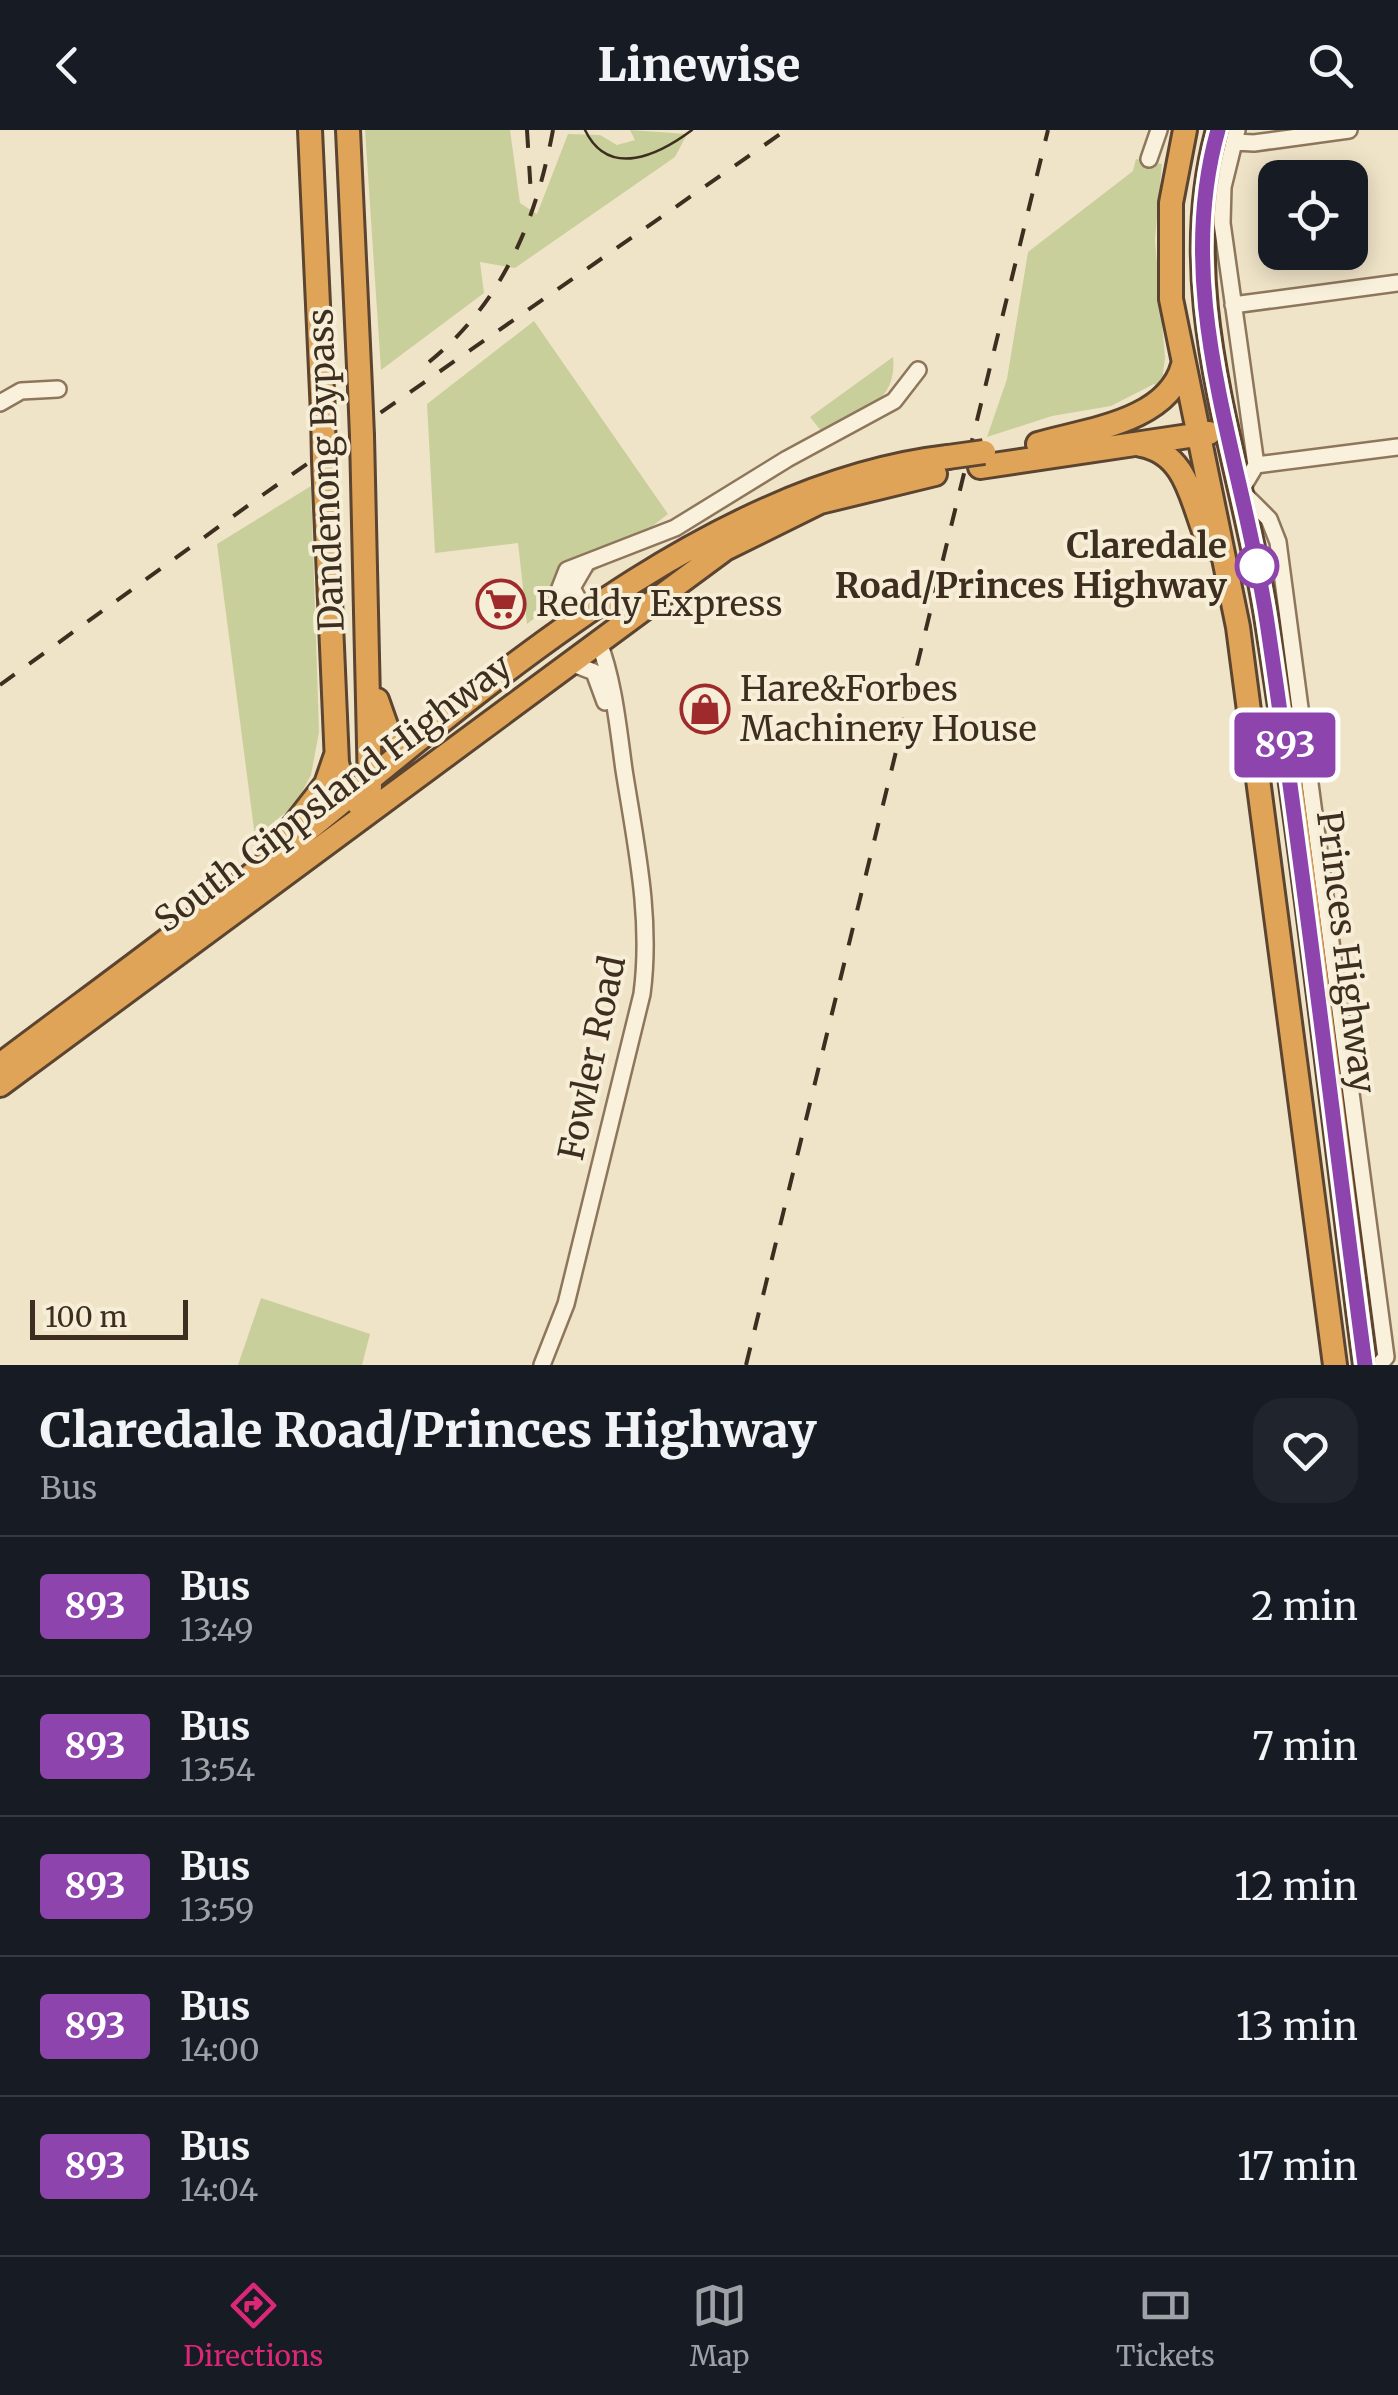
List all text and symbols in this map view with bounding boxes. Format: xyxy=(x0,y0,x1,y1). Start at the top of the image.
text: Linewise xyxy=(598,37,800,93)
icon: back xyxy=(40,38,95,93)
icon: search xyxy=(1303,38,1358,93)
map controls xyxy=(1258,160,1368,270)
button: locate xyxy=(1258,160,1368,270)
street label: Dandenong Bypass xyxy=(298,308,354,632)
place label: Claredale Road/Princes Highway xyxy=(835,524,1227,608)
marker: Claredale Road/Princes Highway xyxy=(1236,545,1278,587)
supermarket icon: Reddy Express xyxy=(475,578,527,630)
place label: Reddy Express xyxy=(536,582,783,626)
street label: South Gippsland Highway xyxy=(146,644,521,942)
place label: Hare&Forbes Machinery House xyxy=(740,667,1037,751)
shop icon: Hare&Forbes Machinery House xyxy=(679,683,731,735)
line badge: 893 xyxy=(1228,712,1342,778)
text: 893 xyxy=(1254,723,1316,767)
street label: Princes Highway xyxy=(1307,808,1385,1096)
street label: Fowler Road xyxy=(549,952,635,1164)
scale bar xyxy=(30,1295,188,1340)
text: 100 m xyxy=(45,1299,127,1335)
button: heart xyxy=(1253,1398,1358,1503)
text: Claredale Road/Princes Highway xyxy=(40,1400,817,1460)
text: Bus xyxy=(40,1468,97,1508)
text: Bus xyxy=(180,1563,250,1610)
text: 2 min xyxy=(1251,1583,1358,1630)
text: 893 xyxy=(64,1584,126,1628)
text: 13:49 xyxy=(180,1610,254,1650)
text: Bus xyxy=(180,1703,250,1750)
text: 7 min xyxy=(1252,1723,1358,1770)
text: 893 xyxy=(64,1724,126,1768)
text: 13:54 xyxy=(180,1750,255,1790)
text: Bus xyxy=(180,1843,250,1890)
text: 12 min xyxy=(1235,1863,1358,1910)
text: 893 xyxy=(64,1864,126,1908)
text: 13:59 xyxy=(180,1890,254,1930)
text: Bus xyxy=(180,1983,250,2030)
text: 13 min xyxy=(1236,2003,1358,2050)
text: 893 xyxy=(64,2004,126,2048)
text: 14:00 xyxy=(180,2030,260,2070)
text: Bus xyxy=(180,2123,250,2170)
text: 17 min xyxy=(1237,2143,1358,2190)
text: 893 xyxy=(64,2144,126,2188)
text: 14:04 xyxy=(180,2170,258,2210)
tab: Directions xyxy=(183,2278,323,2374)
tab: Map xyxy=(690,2278,749,2374)
tab: Tickets xyxy=(1116,2278,1215,2374)

